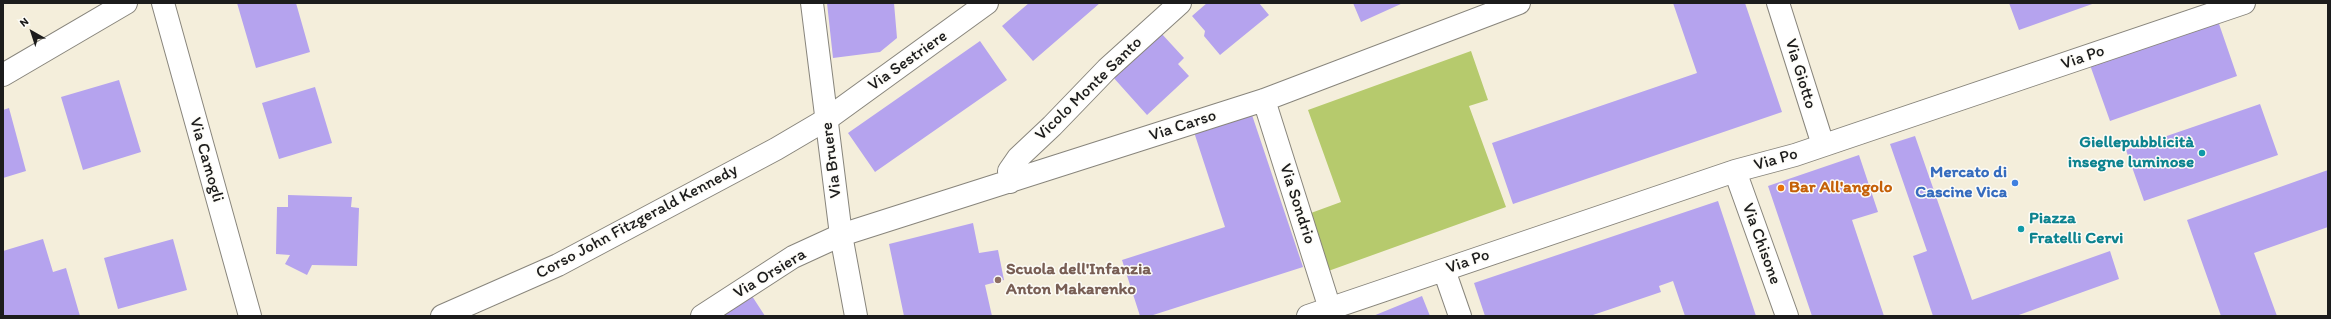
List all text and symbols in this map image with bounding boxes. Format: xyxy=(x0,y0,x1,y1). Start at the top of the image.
north arrow xyxy=(12,12,52,52)
text: N xyxy=(17,15,31,30)
street label: Via Sestriere xyxy=(864,26,952,96)
street label: Vicolo Monte Santo xyxy=(1031,33,1147,145)
street label: Via Giotto xyxy=(1780,37,1820,111)
street label: Via Po xyxy=(2059,41,2107,75)
street label: Via Carso xyxy=(1147,106,1219,146)
street label: Via Camogli xyxy=(184,115,228,205)
street label: Via Bruere xyxy=(817,121,847,199)
place label: Giellepubblicità insegne luminose xyxy=(2068,133,2194,173)
street label: Via Po xyxy=(1752,144,1800,176)
marker: Giellepubblicità insegne luminose xyxy=(2197,148,2207,158)
street label: Corso John Fitzgerald Kennedy xyxy=(533,160,741,284)
street label: Via Sondrio xyxy=(1274,161,1320,247)
place label: Mercato di Cascine Vica xyxy=(1915,163,2007,203)
place label: Bar All'angolo xyxy=(1789,178,1892,198)
marker: Mercato di Cascine Vica xyxy=(2010,178,2020,188)
marker: Bar All'angolo xyxy=(1776,183,1786,193)
street label: Via Chisone xyxy=(1737,201,1785,287)
place label: Piazza Fratelli Cervi xyxy=(2029,209,2123,249)
marker: Piazza Fratelli Cervi xyxy=(2016,224,2026,234)
street label: Via Orsiera xyxy=(730,244,810,304)
street label: Via Po xyxy=(1444,245,1492,279)
place label: Scuola dell'Infanzia Anton Makarenko xyxy=(1006,260,1151,300)
marker: Scuola dell'Infanzia Anton Makarenko xyxy=(993,275,1003,285)

